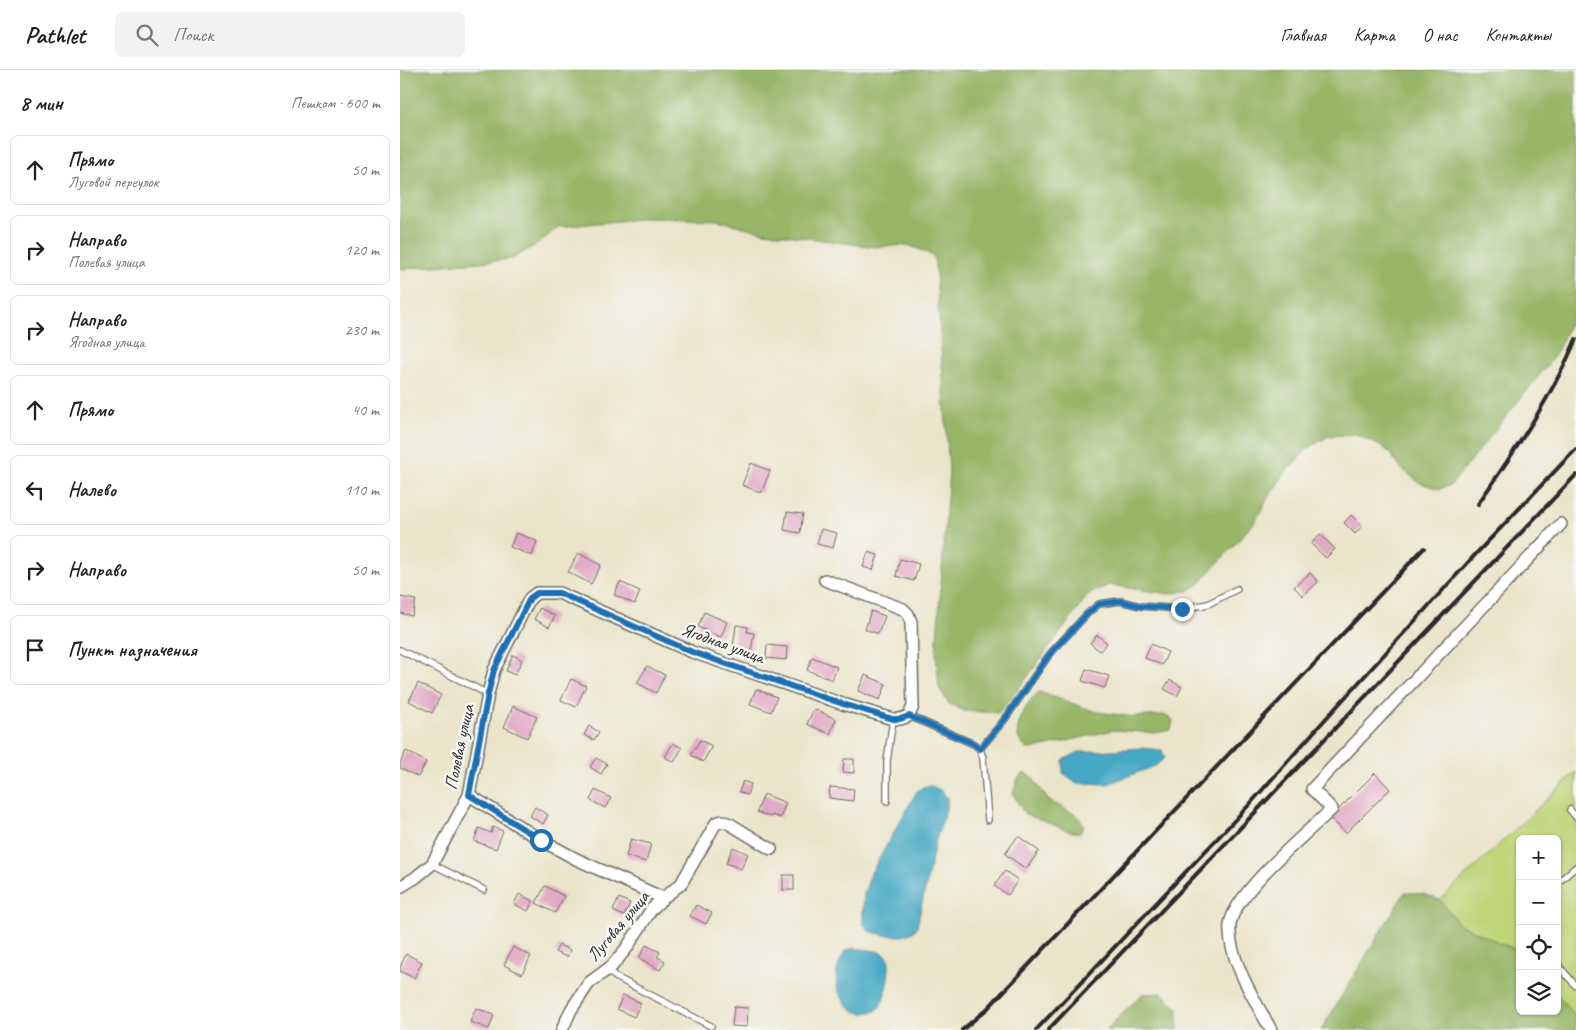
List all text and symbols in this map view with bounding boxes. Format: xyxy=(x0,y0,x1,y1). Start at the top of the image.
search box xyxy=(115,12,465,57)
text: Pathlet xyxy=(25,20,85,50)
icon: search xyxy=(133,21,161,49)
text: Поиск xyxy=(173,23,213,47)
text: Главная xyxy=(1281,24,1326,46)
text: Карта xyxy=(1354,24,1395,46)
text: О нас xyxy=(1423,24,1458,46)
text: Контакты xyxy=(1486,24,1551,46)
text: 8 мин xyxy=(20,90,63,116)
text: Пешком · 600 m xyxy=(291,93,380,113)
text: Прямо xyxy=(68,148,113,172)
icon: ahead xyxy=(21,156,49,184)
text: 50 m xyxy=(352,160,379,180)
text: Луговой переулок xyxy=(68,172,158,192)
text: Направо xyxy=(68,228,126,252)
icon: right xyxy=(21,236,49,264)
text: 120 m xyxy=(345,240,379,260)
text: Полевая улица xyxy=(68,252,145,272)
text: Направо xyxy=(68,308,126,332)
icon: right xyxy=(21,316,49,344)
text: 230 m xyxy=(345,320,379,340)
text: Ягодная улица xyxy=(68,332,145,352)
icon: ahead xyxy=(21,396,49,424)
text: Прямо xyxy=(68,398,113,422)
text: 40 m xyxy=(352,400,379,420)
icon: left xyxy=(21,476,49,504)
text: Налево xyxy=(68,478,116,502)
text: 110 m xyxy=(345,480,379,500)
icon: right xyxy=(21,556,49,584)
text: Направо xyxy=(68,558,126,582)
text: 50 m xyxy=(352,560,379,580)
route end xyxy=(1171,598,1194,621)
street label: Ягодная улица xyxy=(679,618,769,669)
icon: arrive xyxy=(21,636,49,664)
text: Пункт назначения xyxy=(68,638,197,662)
street label: Полевая улица xyxy=(439,701,479,791)
route start xyxy=(530,829,553,852)
map controls xyxy=(1516,835,1561,1015)
button: + xyxy=(1516,835,1561,880)
button: − xyxy=(1516,880,1561,925)
street label: Луговая улица xyxy=(582,885,655,966)
button: locate xyxy=(1516,925,1561,970)
button: layers xyxy=(1516,970,1561,1015)

